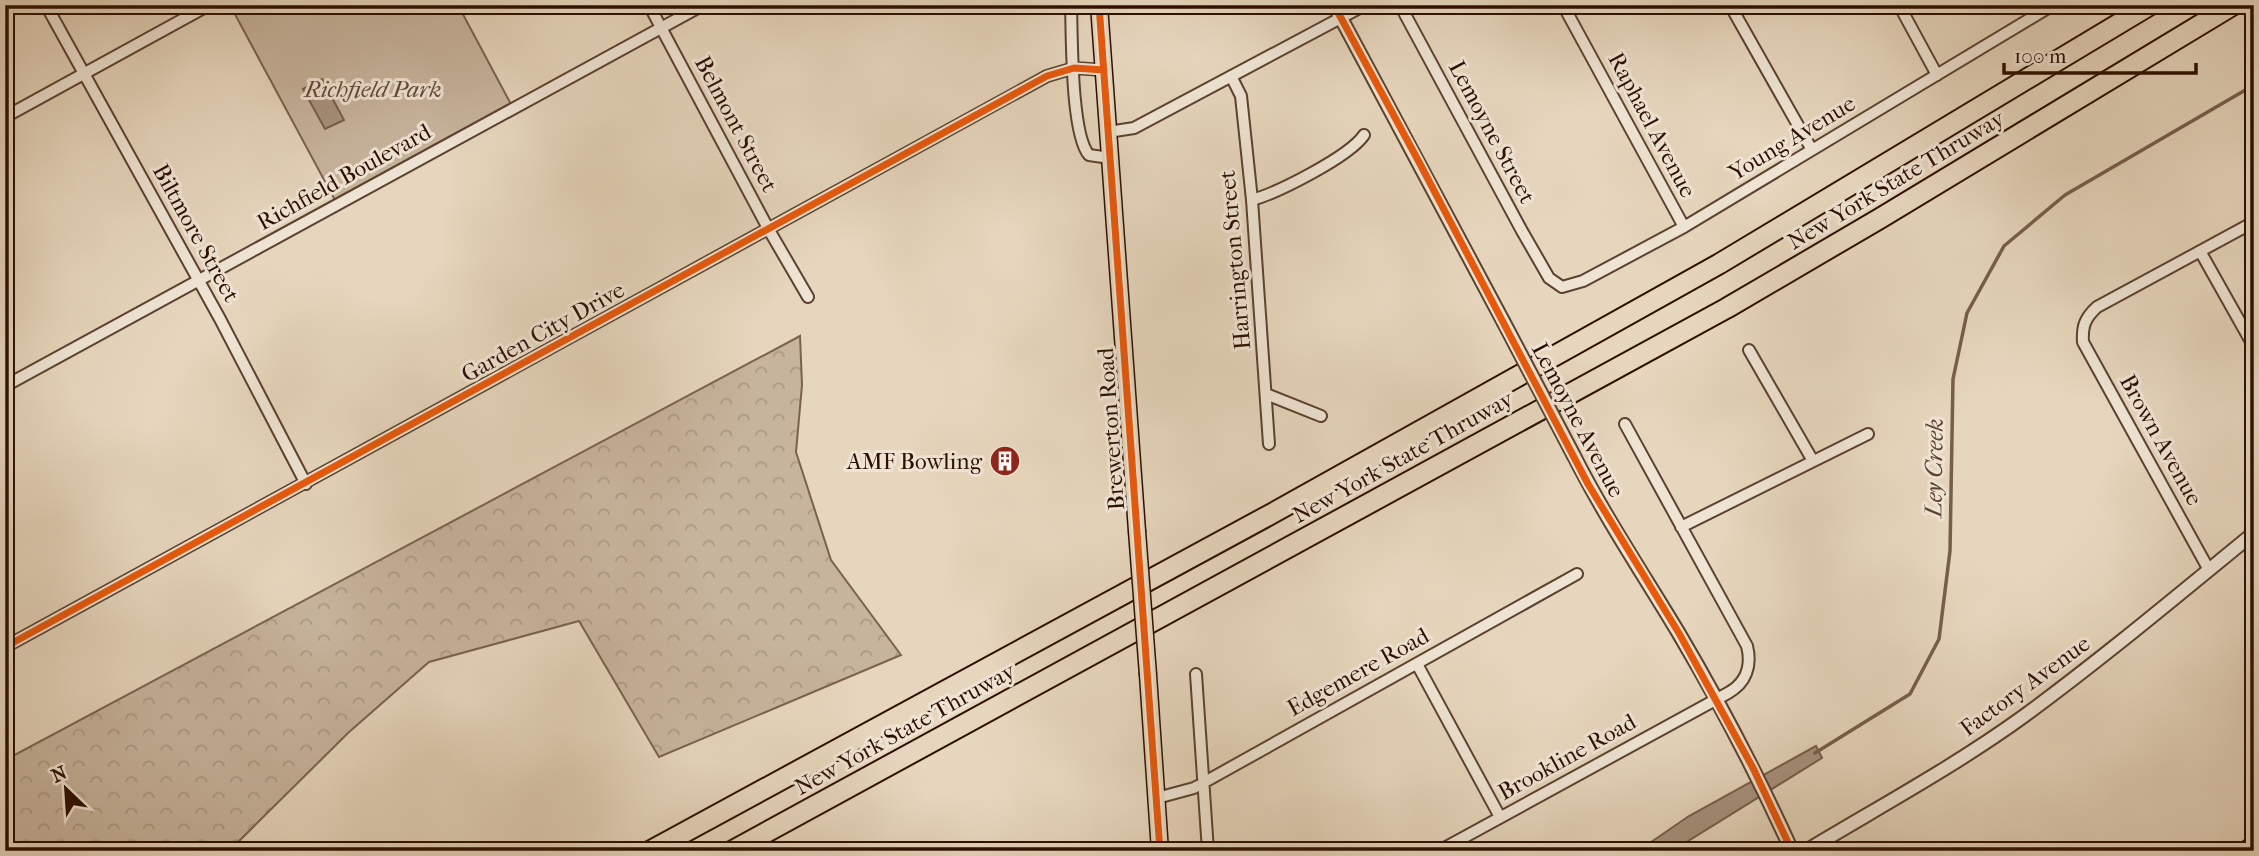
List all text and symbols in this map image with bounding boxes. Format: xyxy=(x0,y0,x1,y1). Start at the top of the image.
scale bar xyxy=(2004,32,2196,76)
text: 100 m xyxy=(2014,44,2067,68)
street label: Raphael Avenue xyxy=(1602,48,1702,202)
street label: Belmont Street xyxy=(689,51,783,197)
street label: Lemoyne Street xyxy=(1443,56,1541,208)
park label: Richfield Park xyxy=(303,76,441,103)
street label: Young Avenue xyxy=(1723,90,1860,187)
street label: New York State Thruway xyxy=(1783,104,2010,255)
street label: Richfield Boulevard xyxy=(252,118,436,236)
street label: Biltmore Street xyxy=(147,159,245,307)
street label: Harrington Street xyxy=(1214,169,1256,351)
street label: Garden City Drive xyxy=(457,276,629,388)
street label: Lemoyne Avenue xyxy=(1526,338,1630,502)
street label: Brewerton Road xyxy=(1092,346,1130,511)
street label: Brown Avenue xyxy=(2114,370,2208,510)
street label: New York State Thruway xyxy=(1288,385,1519,529)
water label: Ley Creek xyxy=(1919,418,1949,520)
building icon: AMF Bowling xyxy=(988,444,1022,478)
place label: AMF Bowling xyxy=(846,448,983,475)
street label: Edgemere Road xyxy=(1282,622,1434,722)
street label: Factory Avenue xyxy=(1955,630,2095,742)
street label: New York State Thruway xyxy=(790,657,1021,801)
street label: Brookline Road xyxy=(1493,708,1641,806)
north arrow xyxy=(32,754,102,824)
text: N xyxy=(48,761,71,788)

